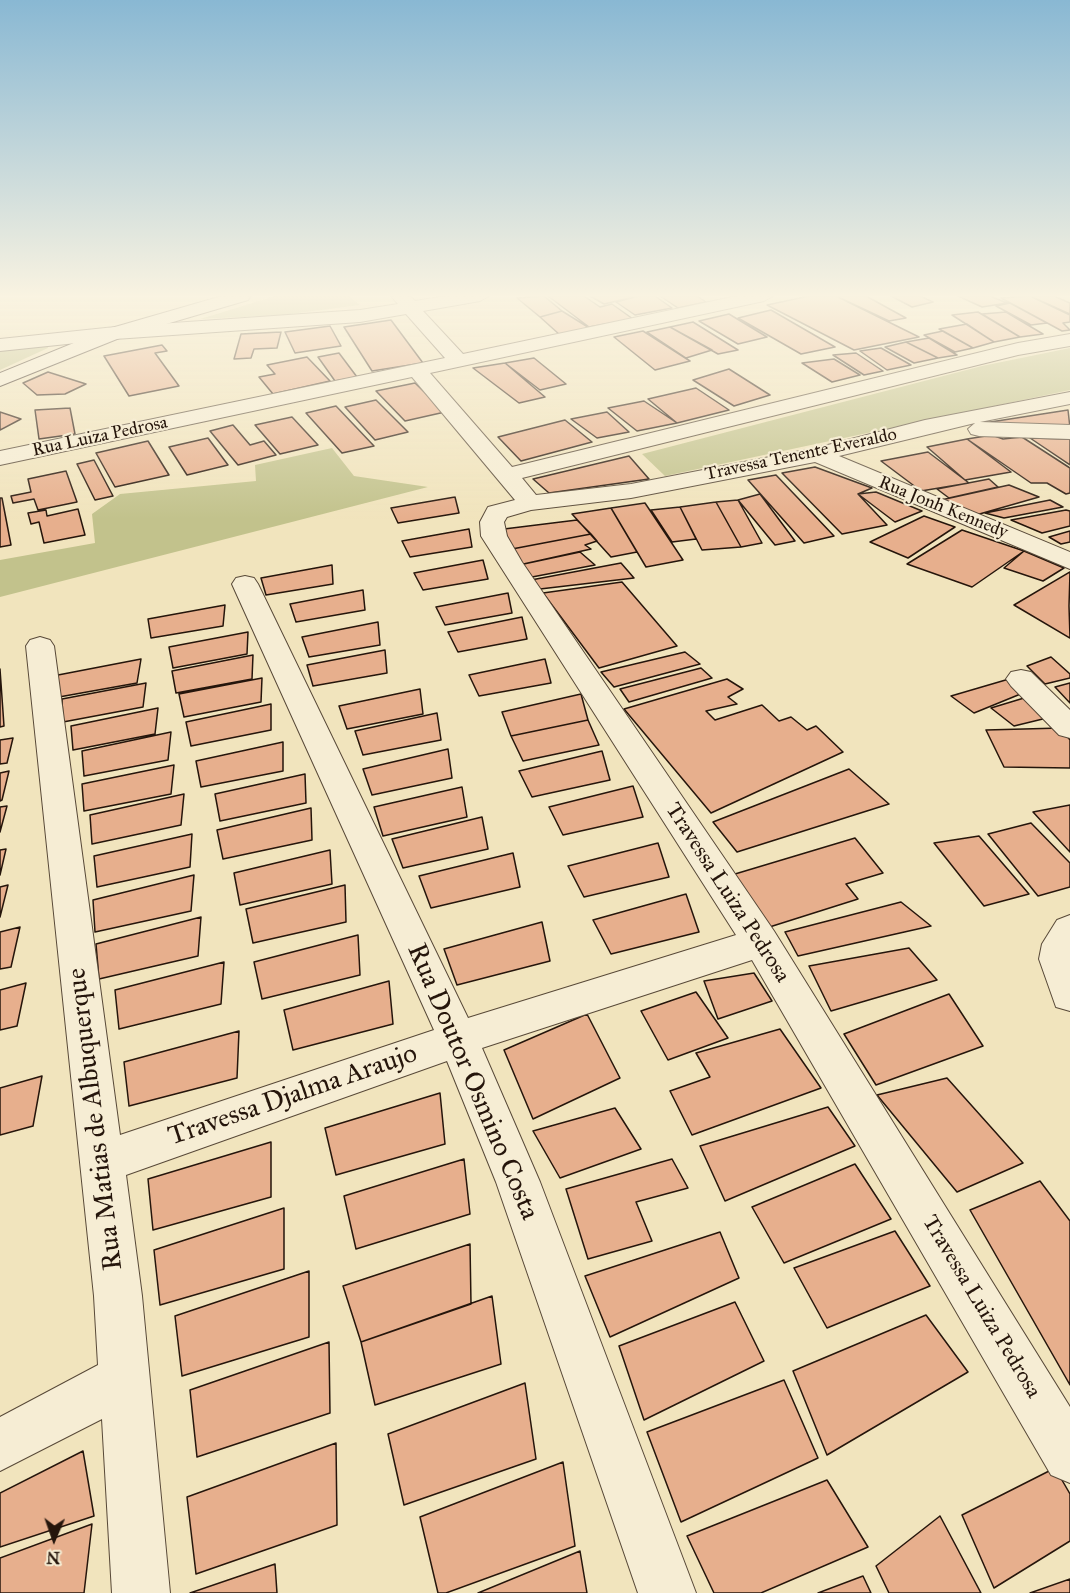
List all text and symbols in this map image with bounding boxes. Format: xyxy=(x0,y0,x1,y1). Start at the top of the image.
street label: Rua Luiza Pedrosa xyxy=(30,412,170,462)
street label: Travessa Tenente Everaldo xyxy=(703,424,899,486)
street label: Rua Jonh Kennedy xyxy=(875,472,1011,544)
street label: Travessa Luiza Pedrosa xyxy=(659,798,795,988)
street label: Rua Doutor Osmino Costa xyxy=(399,939,545,1225)
street label: Rua Matias de Albuquerque xyxy=(61,966,131,1272)
street label: Travessa Djalma Araujo xyxy=(164,1038,422,1154)
street label: Travessa Luiza Pedrosa xyxy=(916,1211,1046,1403)
north arrow xyxy=(24,1509,84,1569)
text: N xyxy=(46,1548,60,1567)

